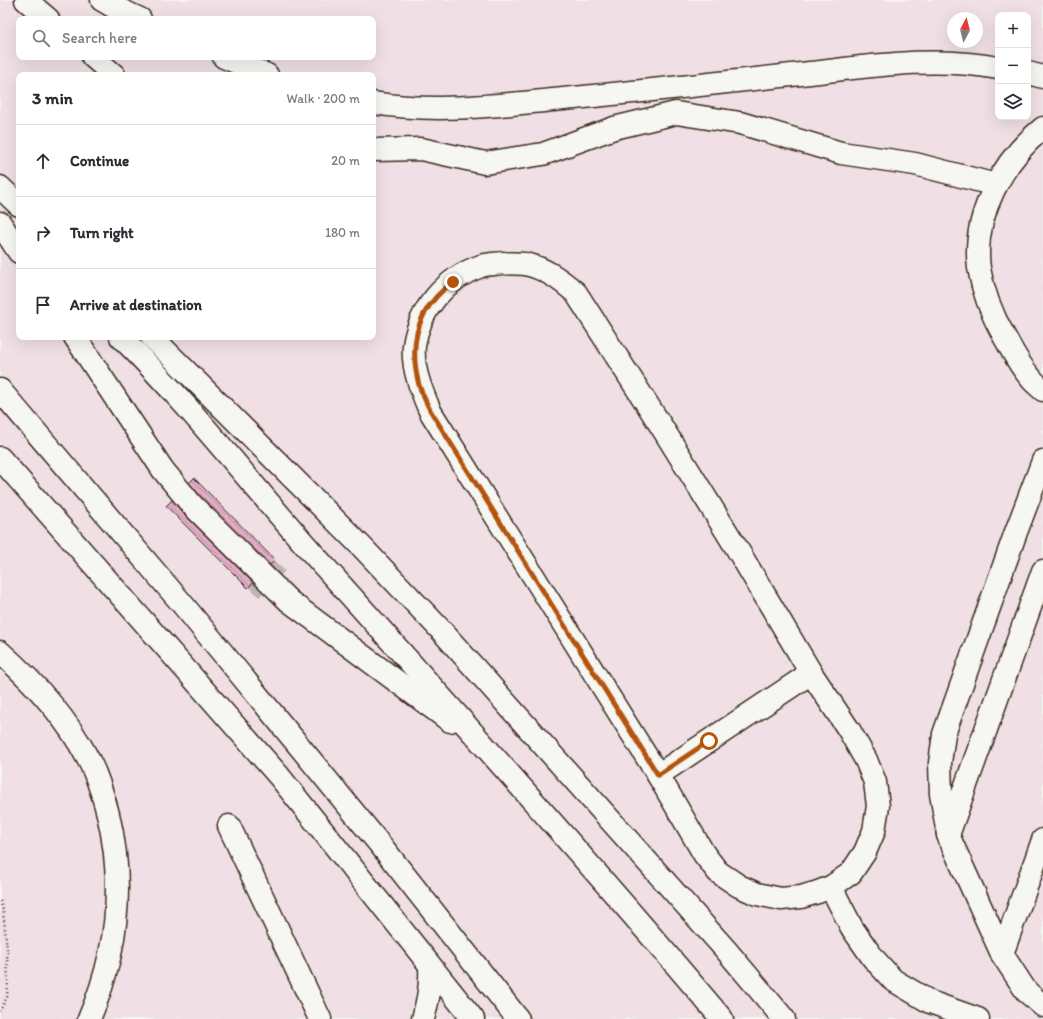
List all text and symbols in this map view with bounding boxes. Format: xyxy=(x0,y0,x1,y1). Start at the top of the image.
north arrow xyxy=(947,12,983,48)
map controls xyxy=(995,12,1031,120)
button: + xyxy=(995,12,1031,48)
search box xyxy=(16,16,376,60)
icon: search xyxy=(30,27,52,49)
text: Search here xyxy=(62,29,137,47)
button: − xyxy=(995,48,1031,84)
button: layers xyxy=(995,84,1031,120)
text: 3 min xyxy=(32,88,73,108)
text: Walk · 200 m xyxy=(287,91,360,106)
icon: ahead xyxy=(32,150,54,172)
text: Continue xyxy=(70,152,129,170)
text: 20 m xyxy=(331,153,360,168)
icon: right xyxy=(32,222,54,244)
text: Turn right xyxy=(70,224,134,242)
text: 180 m xyxy=(325,225,360,240)
route end xyxy=(444,273,462,291)
icon: arrive xyxy=(32,294,54,316)
text: Arrive at destination xyxy=(70,296,202,314)
route start xyxy=(700,732,718,750)

